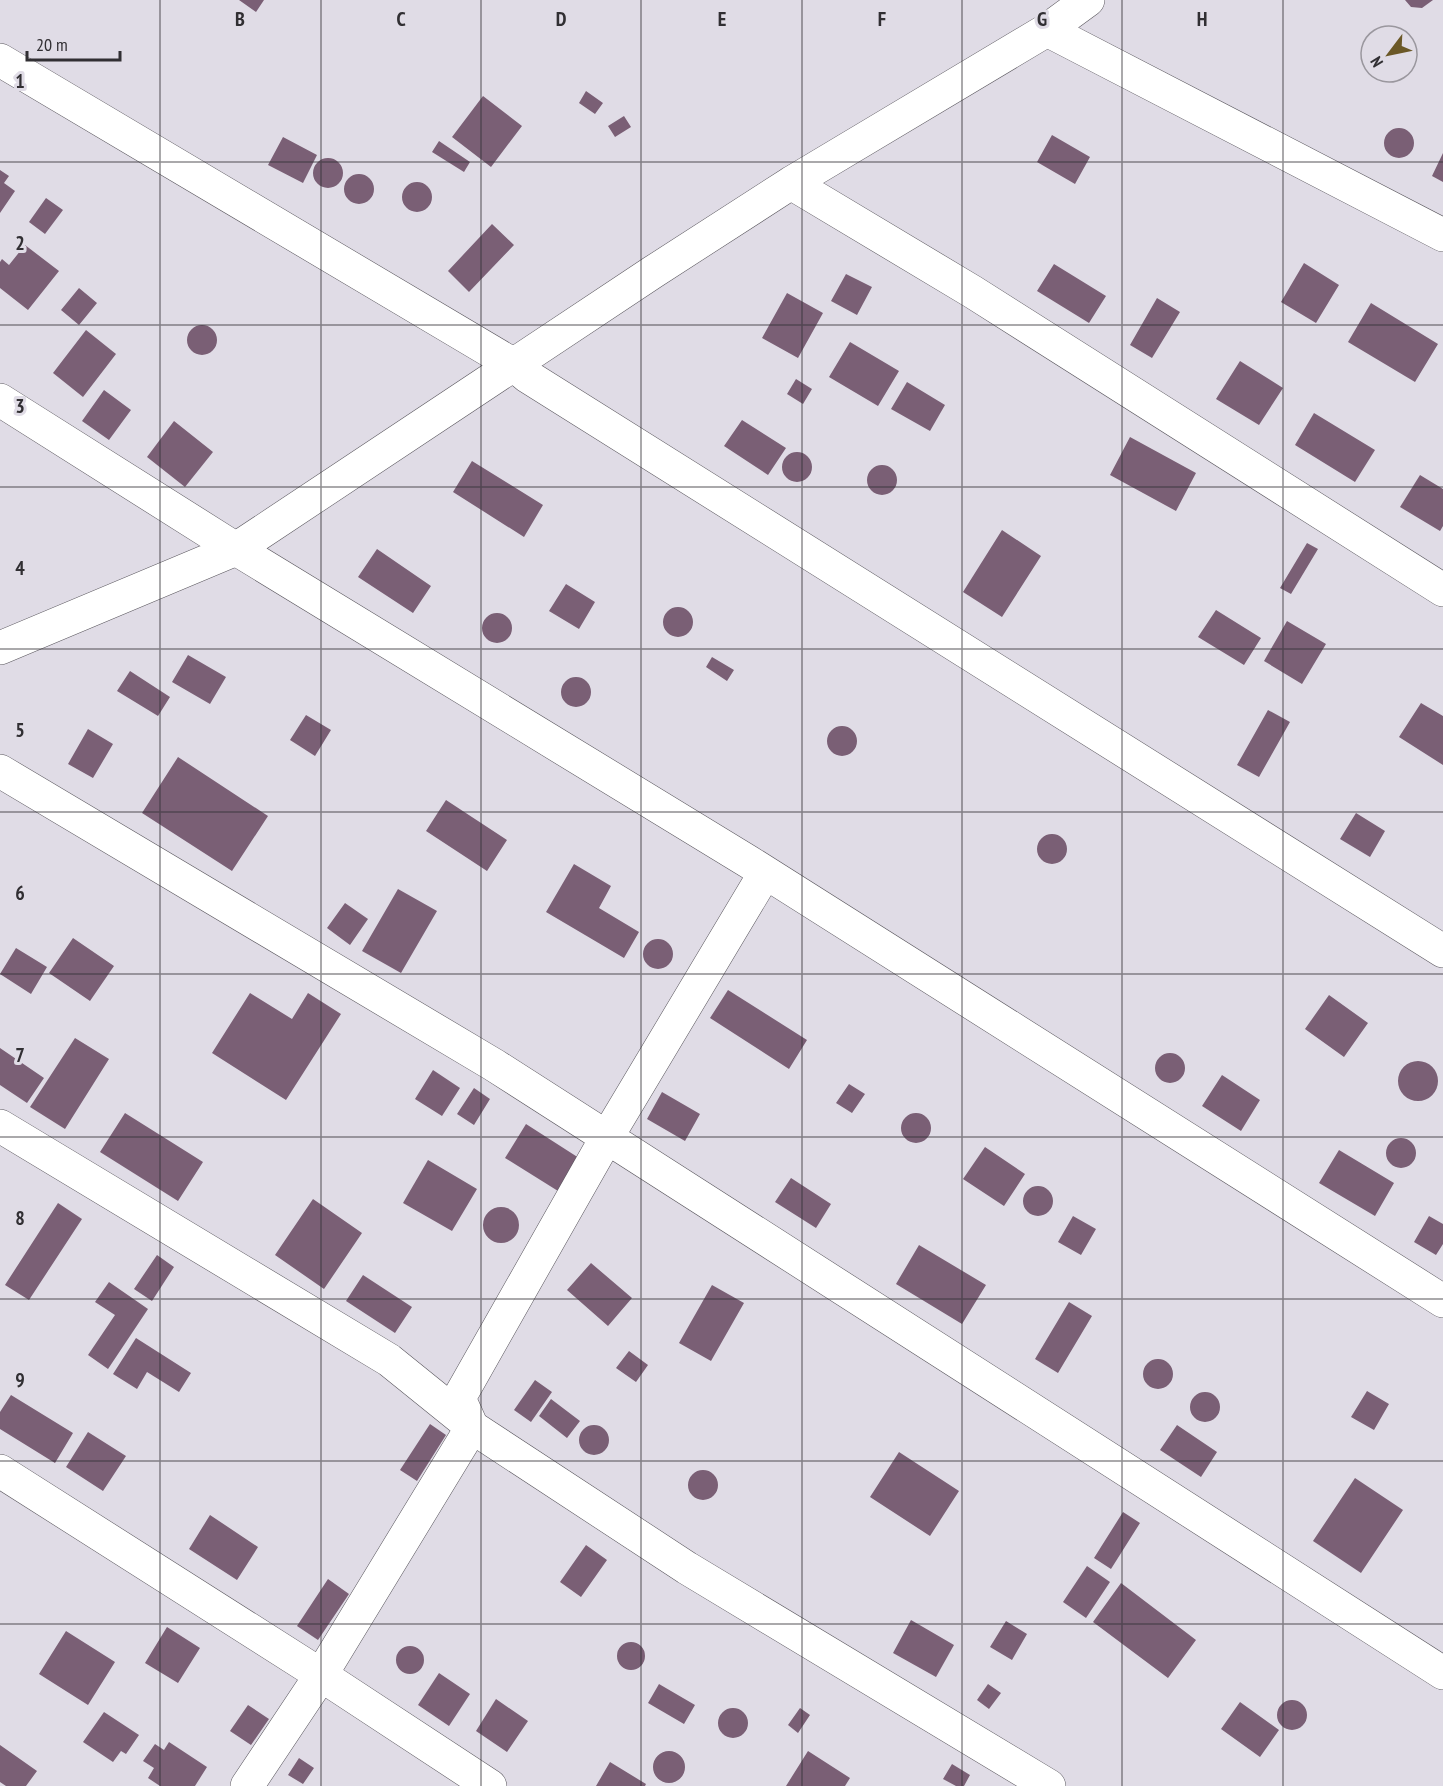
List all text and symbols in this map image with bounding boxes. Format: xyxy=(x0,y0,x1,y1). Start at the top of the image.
text: B xyxy=(235,6,245,32)
text: C xyxy=(396,6,406,32)
text: D xyxy=(556,6,567,32)
text: E xyxy=(718,6,726,32)
text: F xyxy=(878,6,886,32)
text: G xyxy=(1037,6,1047,32)
text: H xyxy=(1197,6,1207,32)
scale bar xyxy=(27,24,120,62)
north arrow xyxy=(1359,24,1419,84)
text: 20 m xyxy=(36,33,68,56)
text: N xyxy=(1366,53,1387,71)
text: 1 xyxy=(15,68,25,94)
text: 2 xyxy=(15,230,25,256)
text: 3 xyxy=(15,393,25,419)
text: 4 xyxy=(15,555,25,581)
text: 5 xyxy=(15,717,25,743)
text: 6 xyxy=(15,880,25,906)
text: 7 xyxy=(15,1042,25,1068)
text: 8 xyxy=(15,1205,25,1231)
text: 9 xyxy=(15,1367,25,1393)

